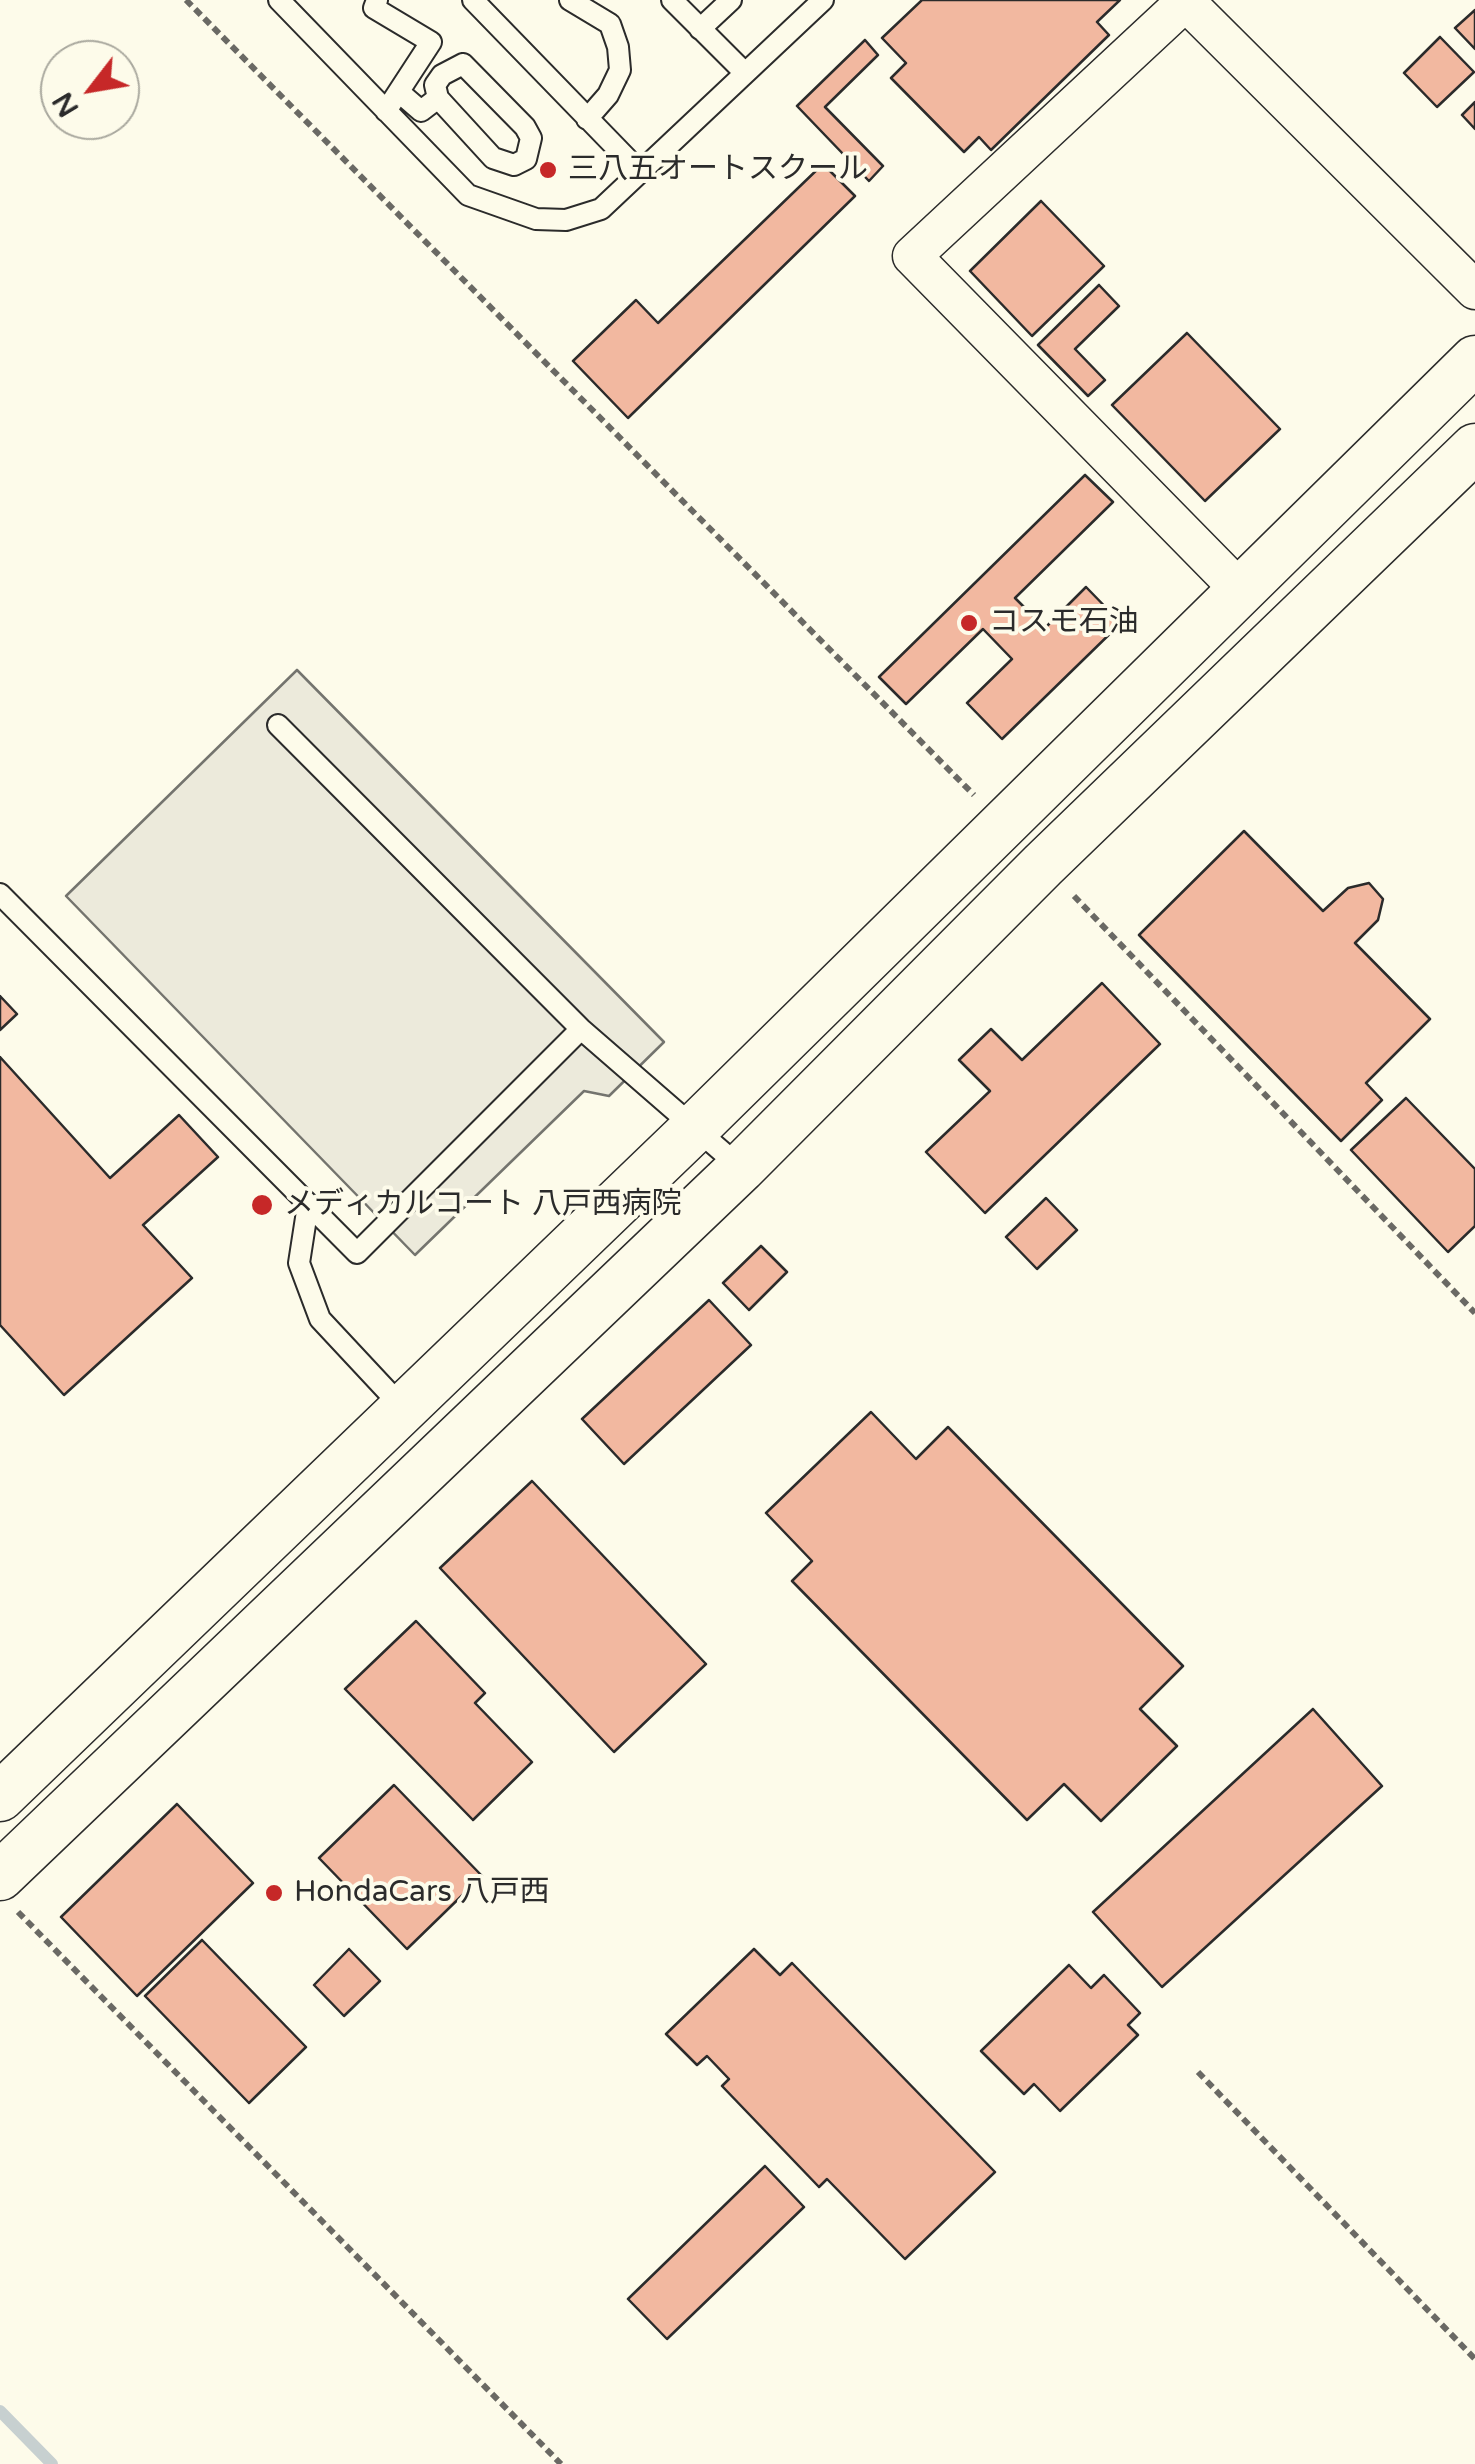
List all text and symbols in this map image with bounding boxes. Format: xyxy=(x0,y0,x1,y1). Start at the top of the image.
north arrow xyxy=(40,40,140,140)
text: N xyxy=(46,86,86,123)
place label: 三八五オートスクール xyxy=(568,152,868,188)
marker: 三八五オートスクール xyxy=(537,159,559,181)
place label: コスモ石油 xyxy=(989,605,1139,641)
marker: コスモ石油 xyxy=(958,612,980,634)
place label: メディカルコート 八戸西病院 xyxy=(284,1187,682,1223)
marker: メディカルコート 八戸西病院 xyxy=(249,1192,275,1218)
place label: HondaCars 八戸西 xyxy=(294,1875,550,1911)
marker: HondaCars 八戸西 xyxy=(263,1882,285,1904)

